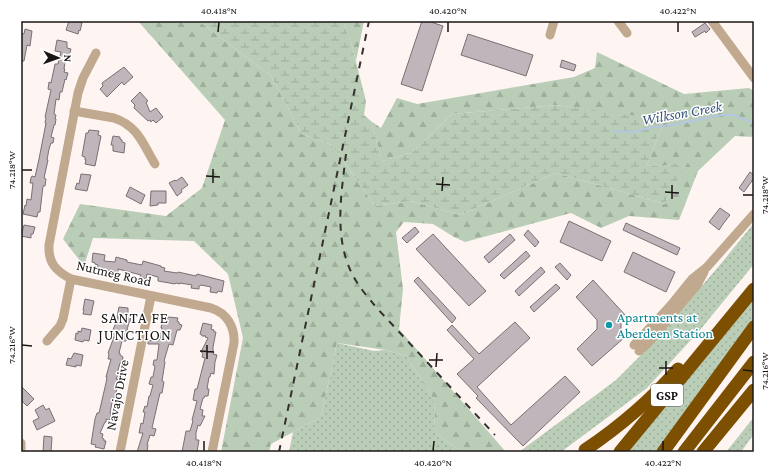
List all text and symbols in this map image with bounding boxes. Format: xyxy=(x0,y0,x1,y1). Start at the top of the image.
text: 40.418°N xyxy=(201,5,238,16)
text: 40.420°N xyxy=(429,5,467,16)
text: 40.422°N xyxy=(660,5,697,16)
north arrow xyxy=(38,38,78,78)
text: N xyxy=(62,54,74,63)
water label: Wilkson Creek xyxy=(641,98,725,128)
text: 74.218°W xyxy=(6,150,17,189)
text: 74.218°W xyxy=(759,175,770,214)
street label: Nutmeg Road xyxy=(75,257,154,290)
place label: Apartments at Aberdeen Station xyxy=(617,309,714,341)
district label: SANTA FE JUNCTION xyxy=(96,310,172,344)
marker: Apartments at Aberdeen Station xyxy=(604,320,614,330)
text: 74.216°W xyxy=(6,326,17,364)
text: 74.216°W xyxy=(759,352,770,390)
street label: Navajo Drive xyxy=(102,358,133,432)
road number: GSP xyxy=(651,384,683,406)
text: 40.418°N xyxy=(186,457,223,468)
text: 40.420°N xyxy=(414,457,452,468)
text: 40.422°N xyxy=(645,457,682,468)

